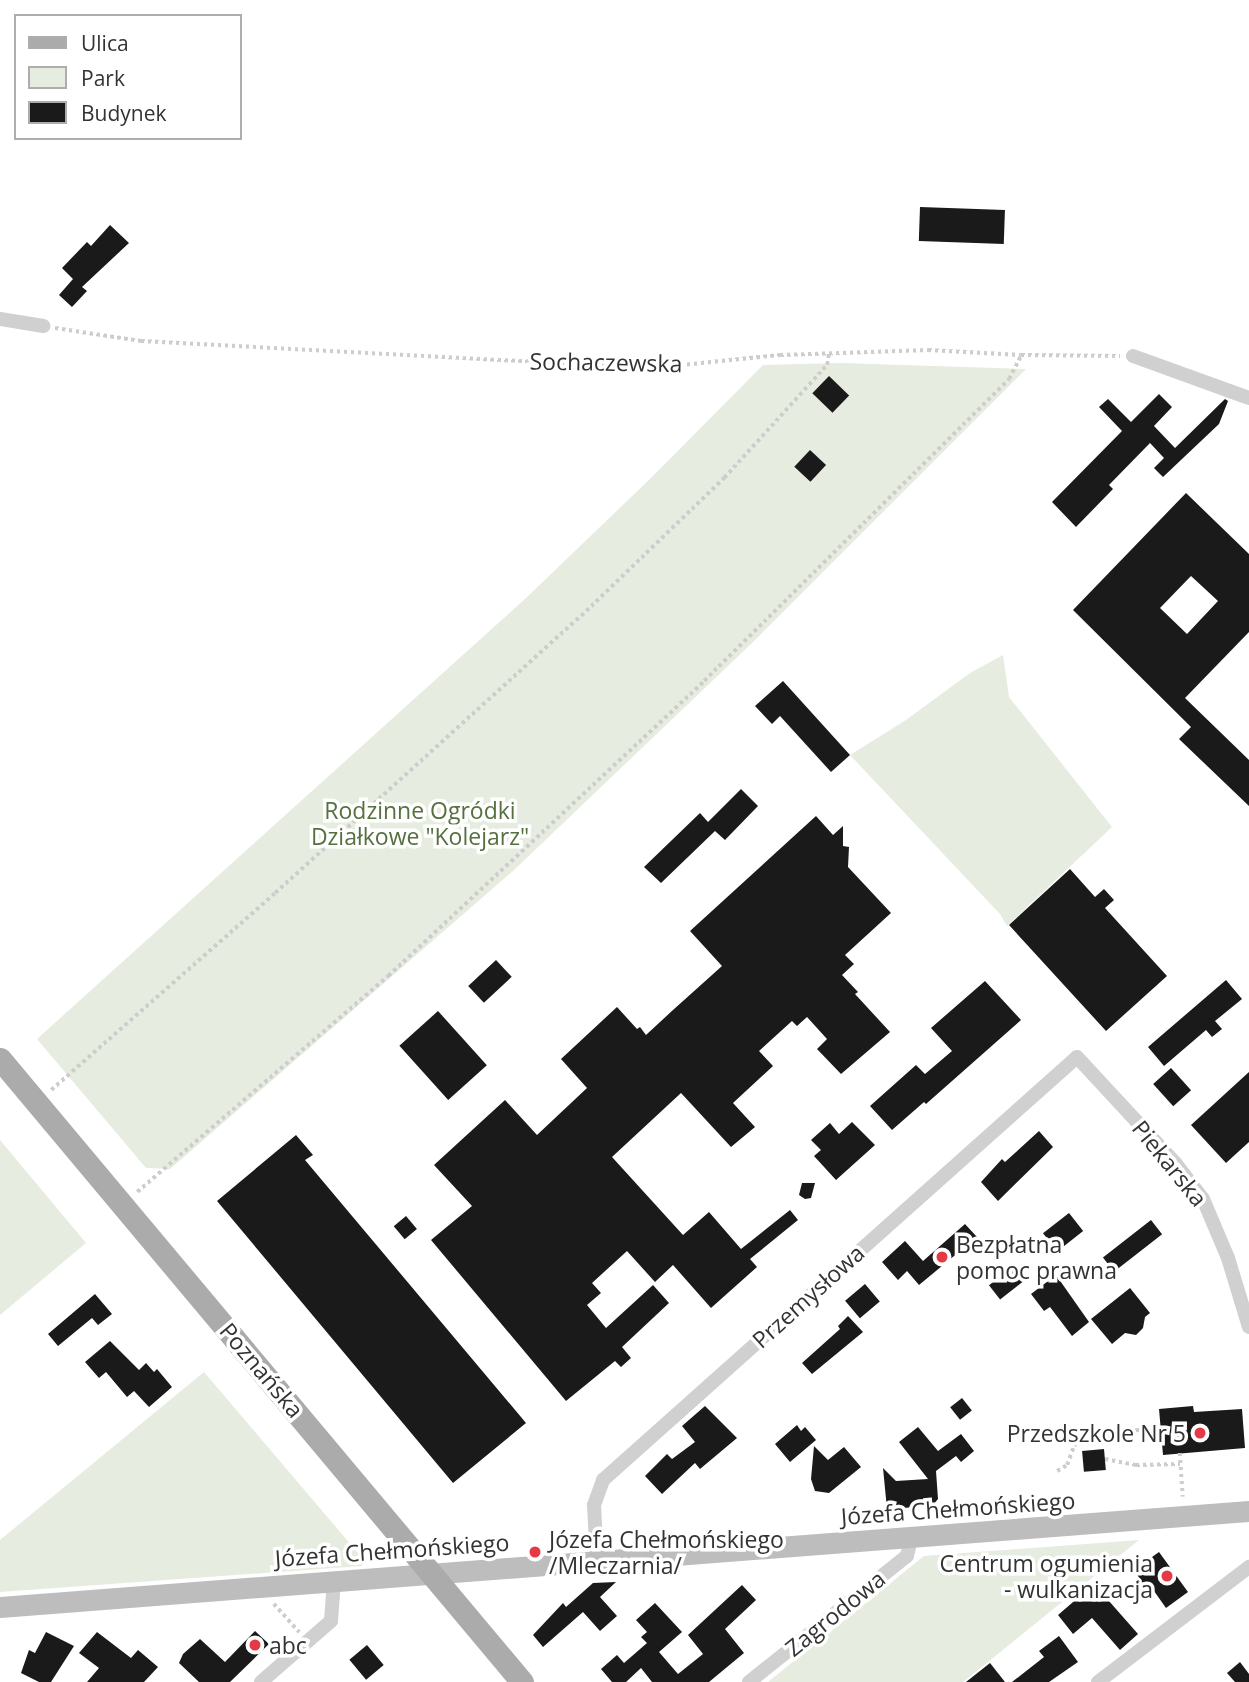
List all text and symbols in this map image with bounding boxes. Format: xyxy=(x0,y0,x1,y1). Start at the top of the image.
legend xyxy=(14,14,242,140)
text: Ulica xyxy=(81,29,129,57)
text: Park xyxy=(81,64,125,92)
text: Budynek xyxy=(81,99,167,127)
street label: Sochaczewska xyxy=(529,347,683,377)
park label: Rodzinne Ogródki Działkowe "Kolejarz" xyxy=(311,796,529,850)
street label: Piekarska xyxy=(1127,1114,1213,1212)
place label: Bezpłatna pomoc prawna xyxy=(956,1230,1117,1284)
street label: Przemysłowa xyxy=(746,1239,870,1353)
marker: Bezpłatna pomoc prawna xyxy=(934,1249,950,1265)
street label: Poznańska xyxy=(214,1317,310,1423)
place label: Przedszkole Nr 5 xyxy=(1007,1419,1186,1447)
marker: Przedszkole Nr 5 xyxy=(1192,1425,1208,1441)
street label: Józefa Chełmońskiego xyxy=(840,1486,1076,1530)
place label: Józefa Chełmońskiego /Mleczarnia/ xyxy=(549,1525,784,1579)
street label: Józefa Chełmońskiego xyxy=(274,1528,510,1572)
marker: Józefa Chełmońskiego /Mleczarnia/ xyxy=(527,1544,543,1560)
place label: Centrum ogumienia - wulkanizacja xyxy=(939,1549,1153,1603)
street label: Zagrodowa xyxy=(780,1564,890,1662)
marker: Centrum ogumienia - wulkanizacja xyxy=(1159,1568,1175,1584)
place label: abc xyxy=(269,1631,307,1659)
marker: abc xyxy=(247,1637,263,1653)

